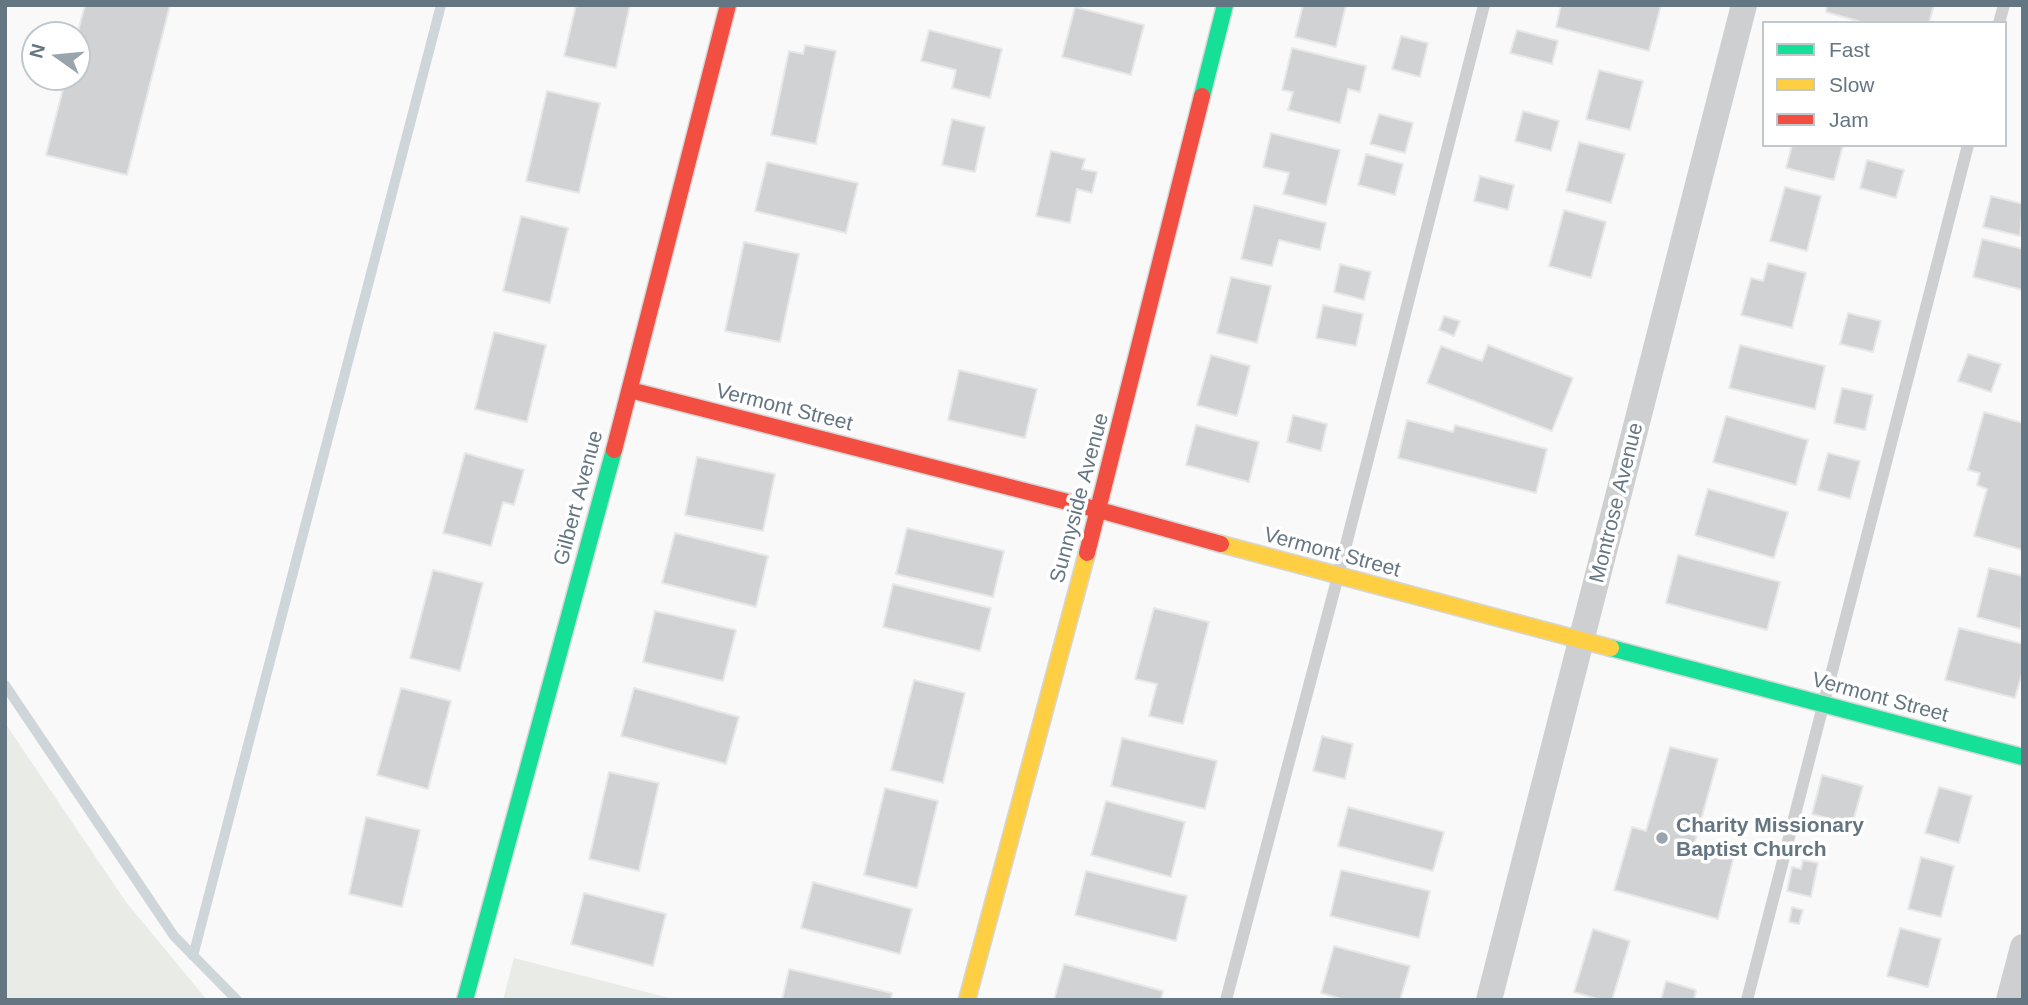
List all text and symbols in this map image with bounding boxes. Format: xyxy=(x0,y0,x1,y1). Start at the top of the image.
north arrow xyxy=(21,21,91,91)
legend xyxy=(1762,21,2007,147)
text: Fast xyxy=(1829,38,1870,61)
text: N xyxy=(25,42,49,60)
text: Slow xyxy=(1829,73,1875,96)
text: Jam xyxy=(1829,108,1869,131)
street label: Vermont Street xyxy=(713,379,855,437)
street label: Sunnyside Avenue xyxy=(1045,410,1115,586)
street label: Montrose Avenue xyxy=(1585,420,1649,586)
street label: Gilbert Avenue xyxy=(549,428,609,568)
street label: Vermont Street xyxy=(1261,523,1403,583)
street label: Vermont Street xyxy=(1809,668,1951,728)
place label: Charity Missionary Baptist Church xyxy=(1676,813,1864,863)
marker: Charity Missionary Baptist Church xyxy=(1654,830,1670,846)

